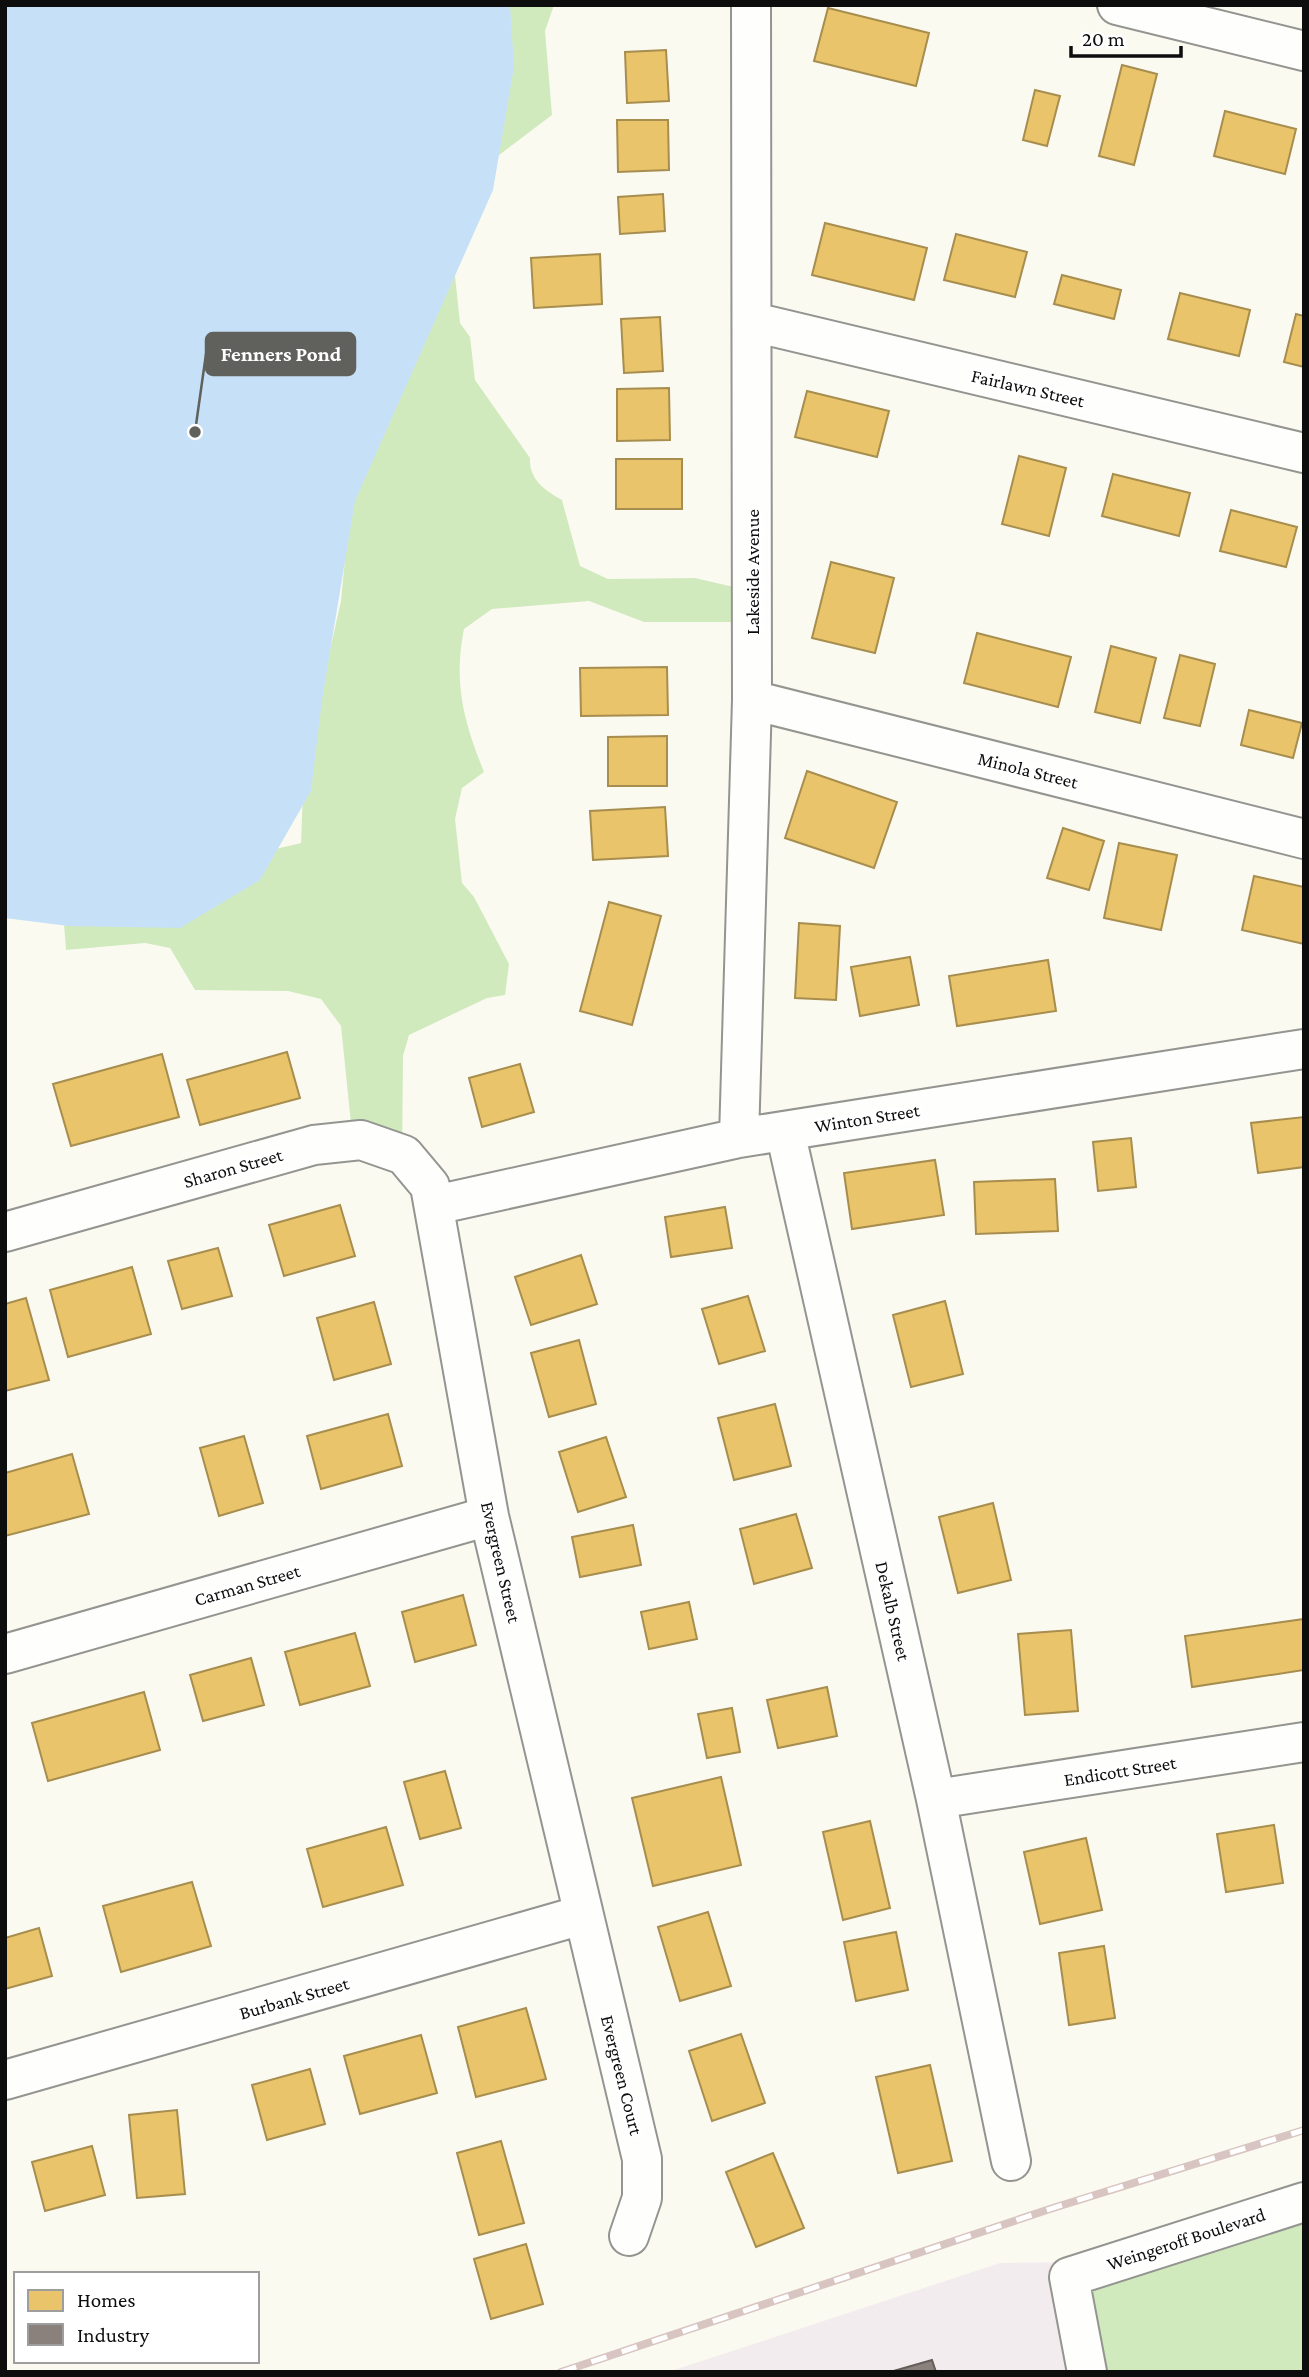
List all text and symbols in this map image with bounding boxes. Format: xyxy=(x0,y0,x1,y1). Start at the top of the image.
scale bar xyxy=(1071,14,1181,58)
text: 20 m xyxy=(1082,27,1125,51)
callout: Fenners Pond xyxy=(206,333,355,375)
text: Fenners Pond xyxy=(221,342,342,366)
street label: Fairlawn Street xyxy=(969,365,1087,411)
street label: Lakeside Avenue xyxy=(742,509,763,635)
street label: Minola Street xyxy=(976,747,1081,793)
street label: Winton Street xyxy=(813,1099,922,1137)
street label: Sharon Street xyxy=(181,1144,286,1192)
street label: Evergreen Street xyxy=(477,1499,525,1625)
street label: Dekalb Street xyxy=(871,1559,915,1664)
street label: Carman Street xyxy=(192,1560,303,1610)
street label: Endicott Street xyxy=(1062,1752,1178,1790)
street label: Burbank Street xyxy=(237,1972,352,2024)
street label: Evergreen Court xyxy=(597,2013,647,2138)
street label: Weingeroff Boulevard xyxy=(1104,2203,1268,2275)
legend xyxy=(14,2272,259,2363)
text: Homes xyxy=(77,2288,136,2312)
text: Industry xyxy=(77,2323,150,2347)

